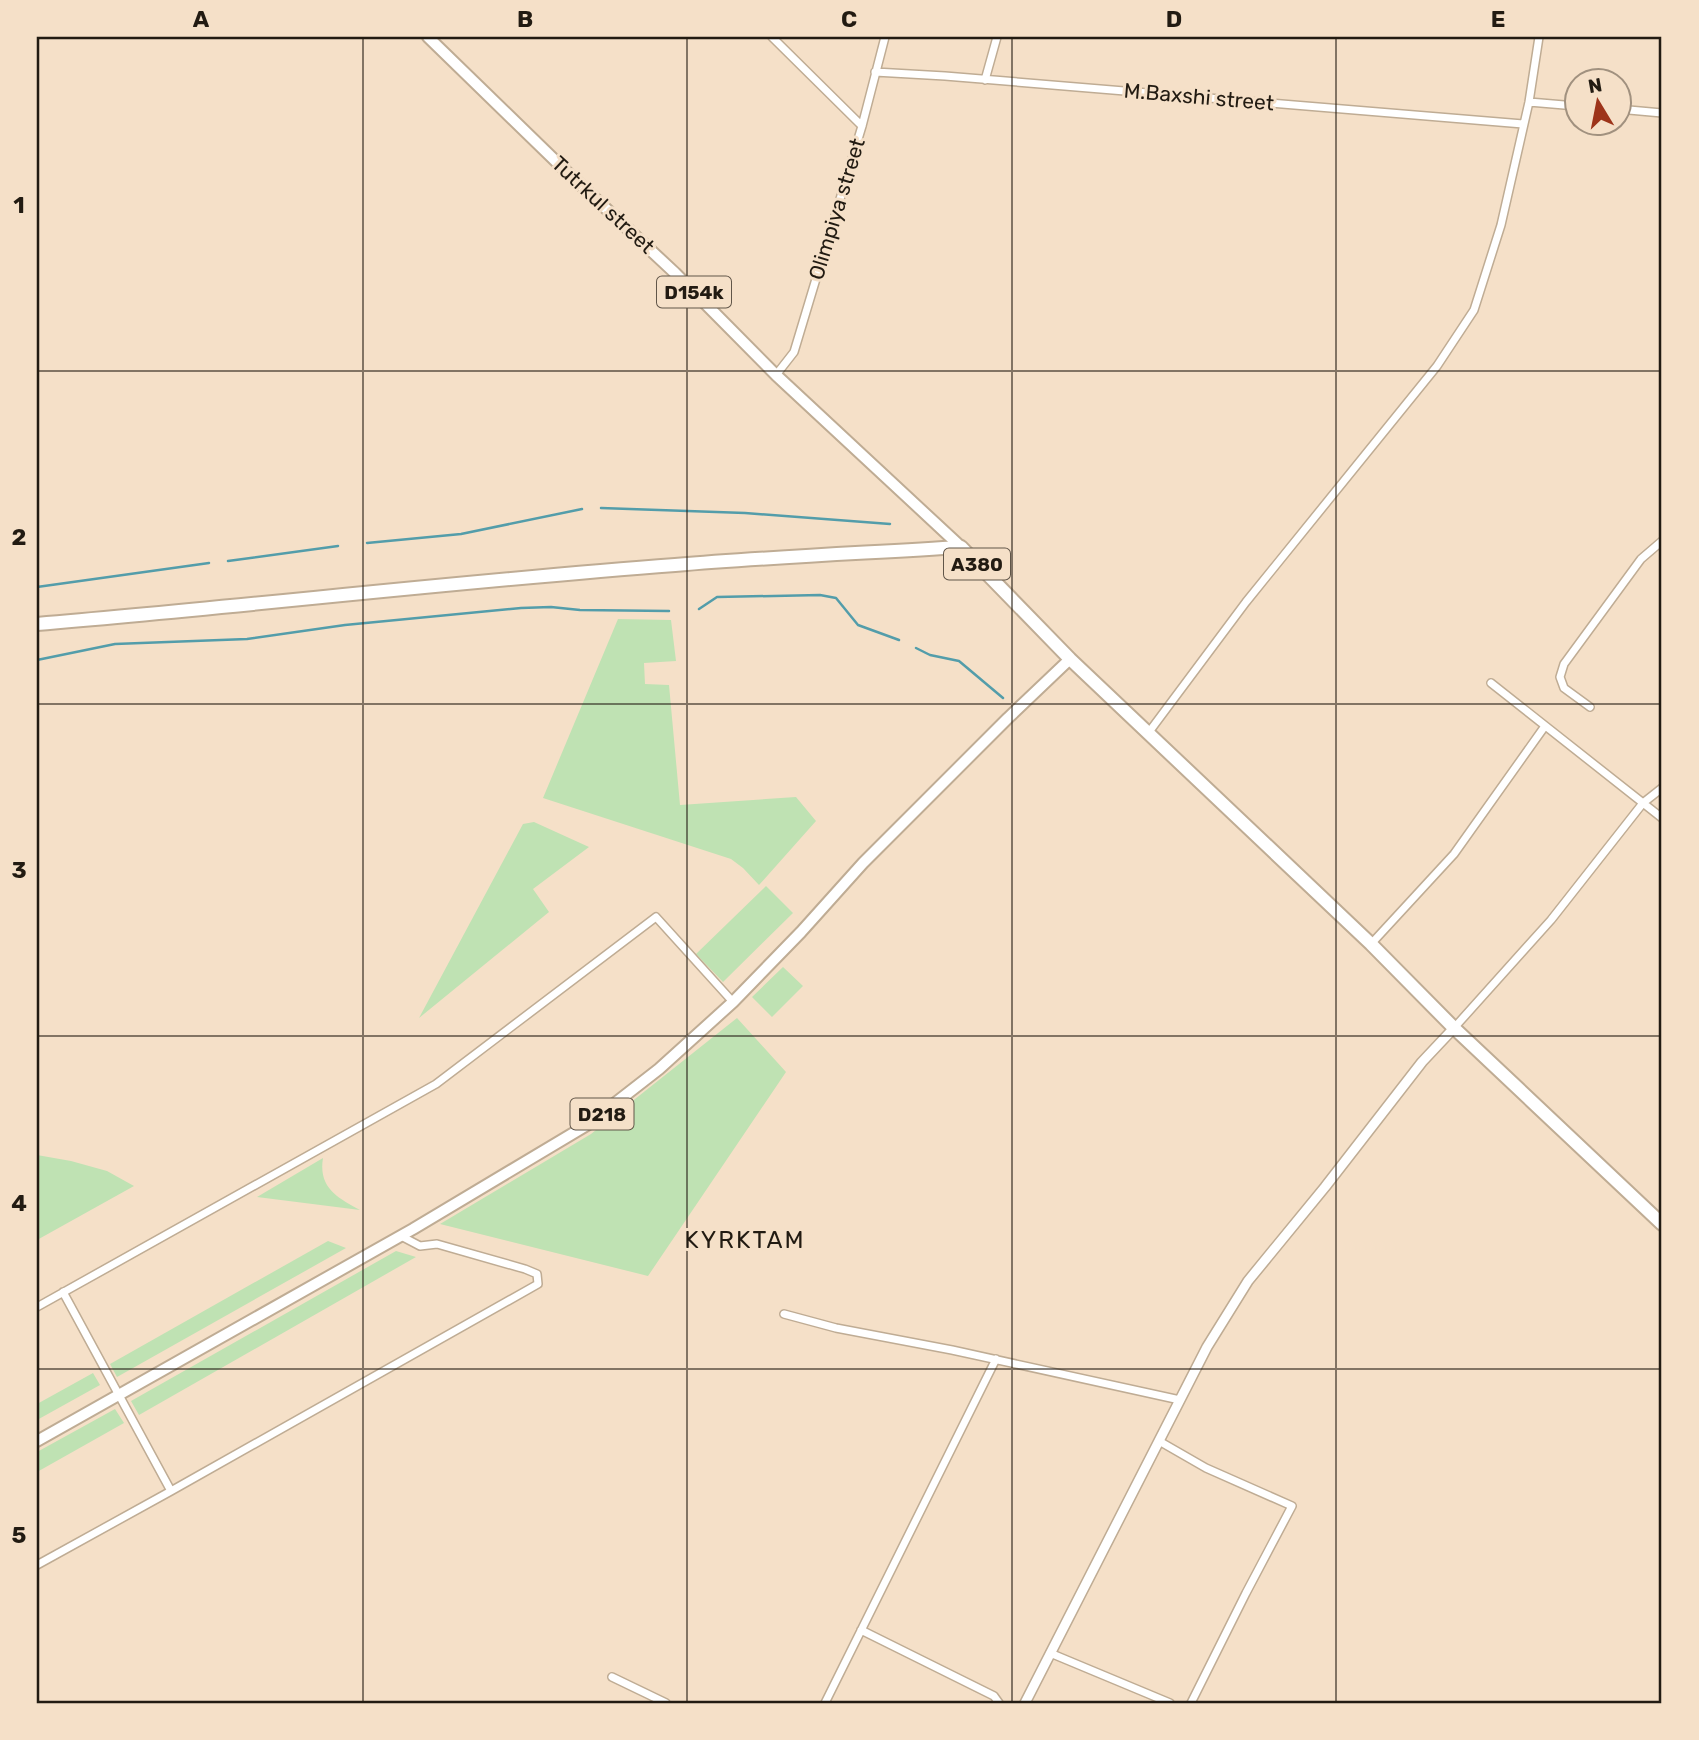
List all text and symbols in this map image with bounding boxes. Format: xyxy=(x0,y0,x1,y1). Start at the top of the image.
text: A xyxy=(193,5,210,33)
text: B xyxy=(517,5,533,33)
text: C xyxy=(841,5,857,33)
text: D xyxy=(1166,5,1182,33)
text: E xyxy=(1491,5,1505,33)
north arrow xyxy=(1562,66,1632,136)
text: N xyxy=(1586,73,1604,98)
street label: M.Baxshi street xyxy=(1123,77,1275,116)
street label: Olimpiya street xyxy=(803,135,870,283)
street label: Tutrkul street xyxy=(547,151,660,259)
text: 1 xyxy=(13,191,25,219)
road number: D154k xyxy=(657,276,731,308)
text: 2 xyxy=(12,523,26,551)
road number: A380 xyxy=(944,548,1010,580)
text: 3 xyxy=(11,856,27,884)
road number: D218 xyxy=(570,1098,634,1130)
text: 4 xyxy=(11,1189,27,1217)
district label: KYRKTAM xyxy=(684,1226,806,1254)
text: 5 xyxy=(12,1521,27,1549)

